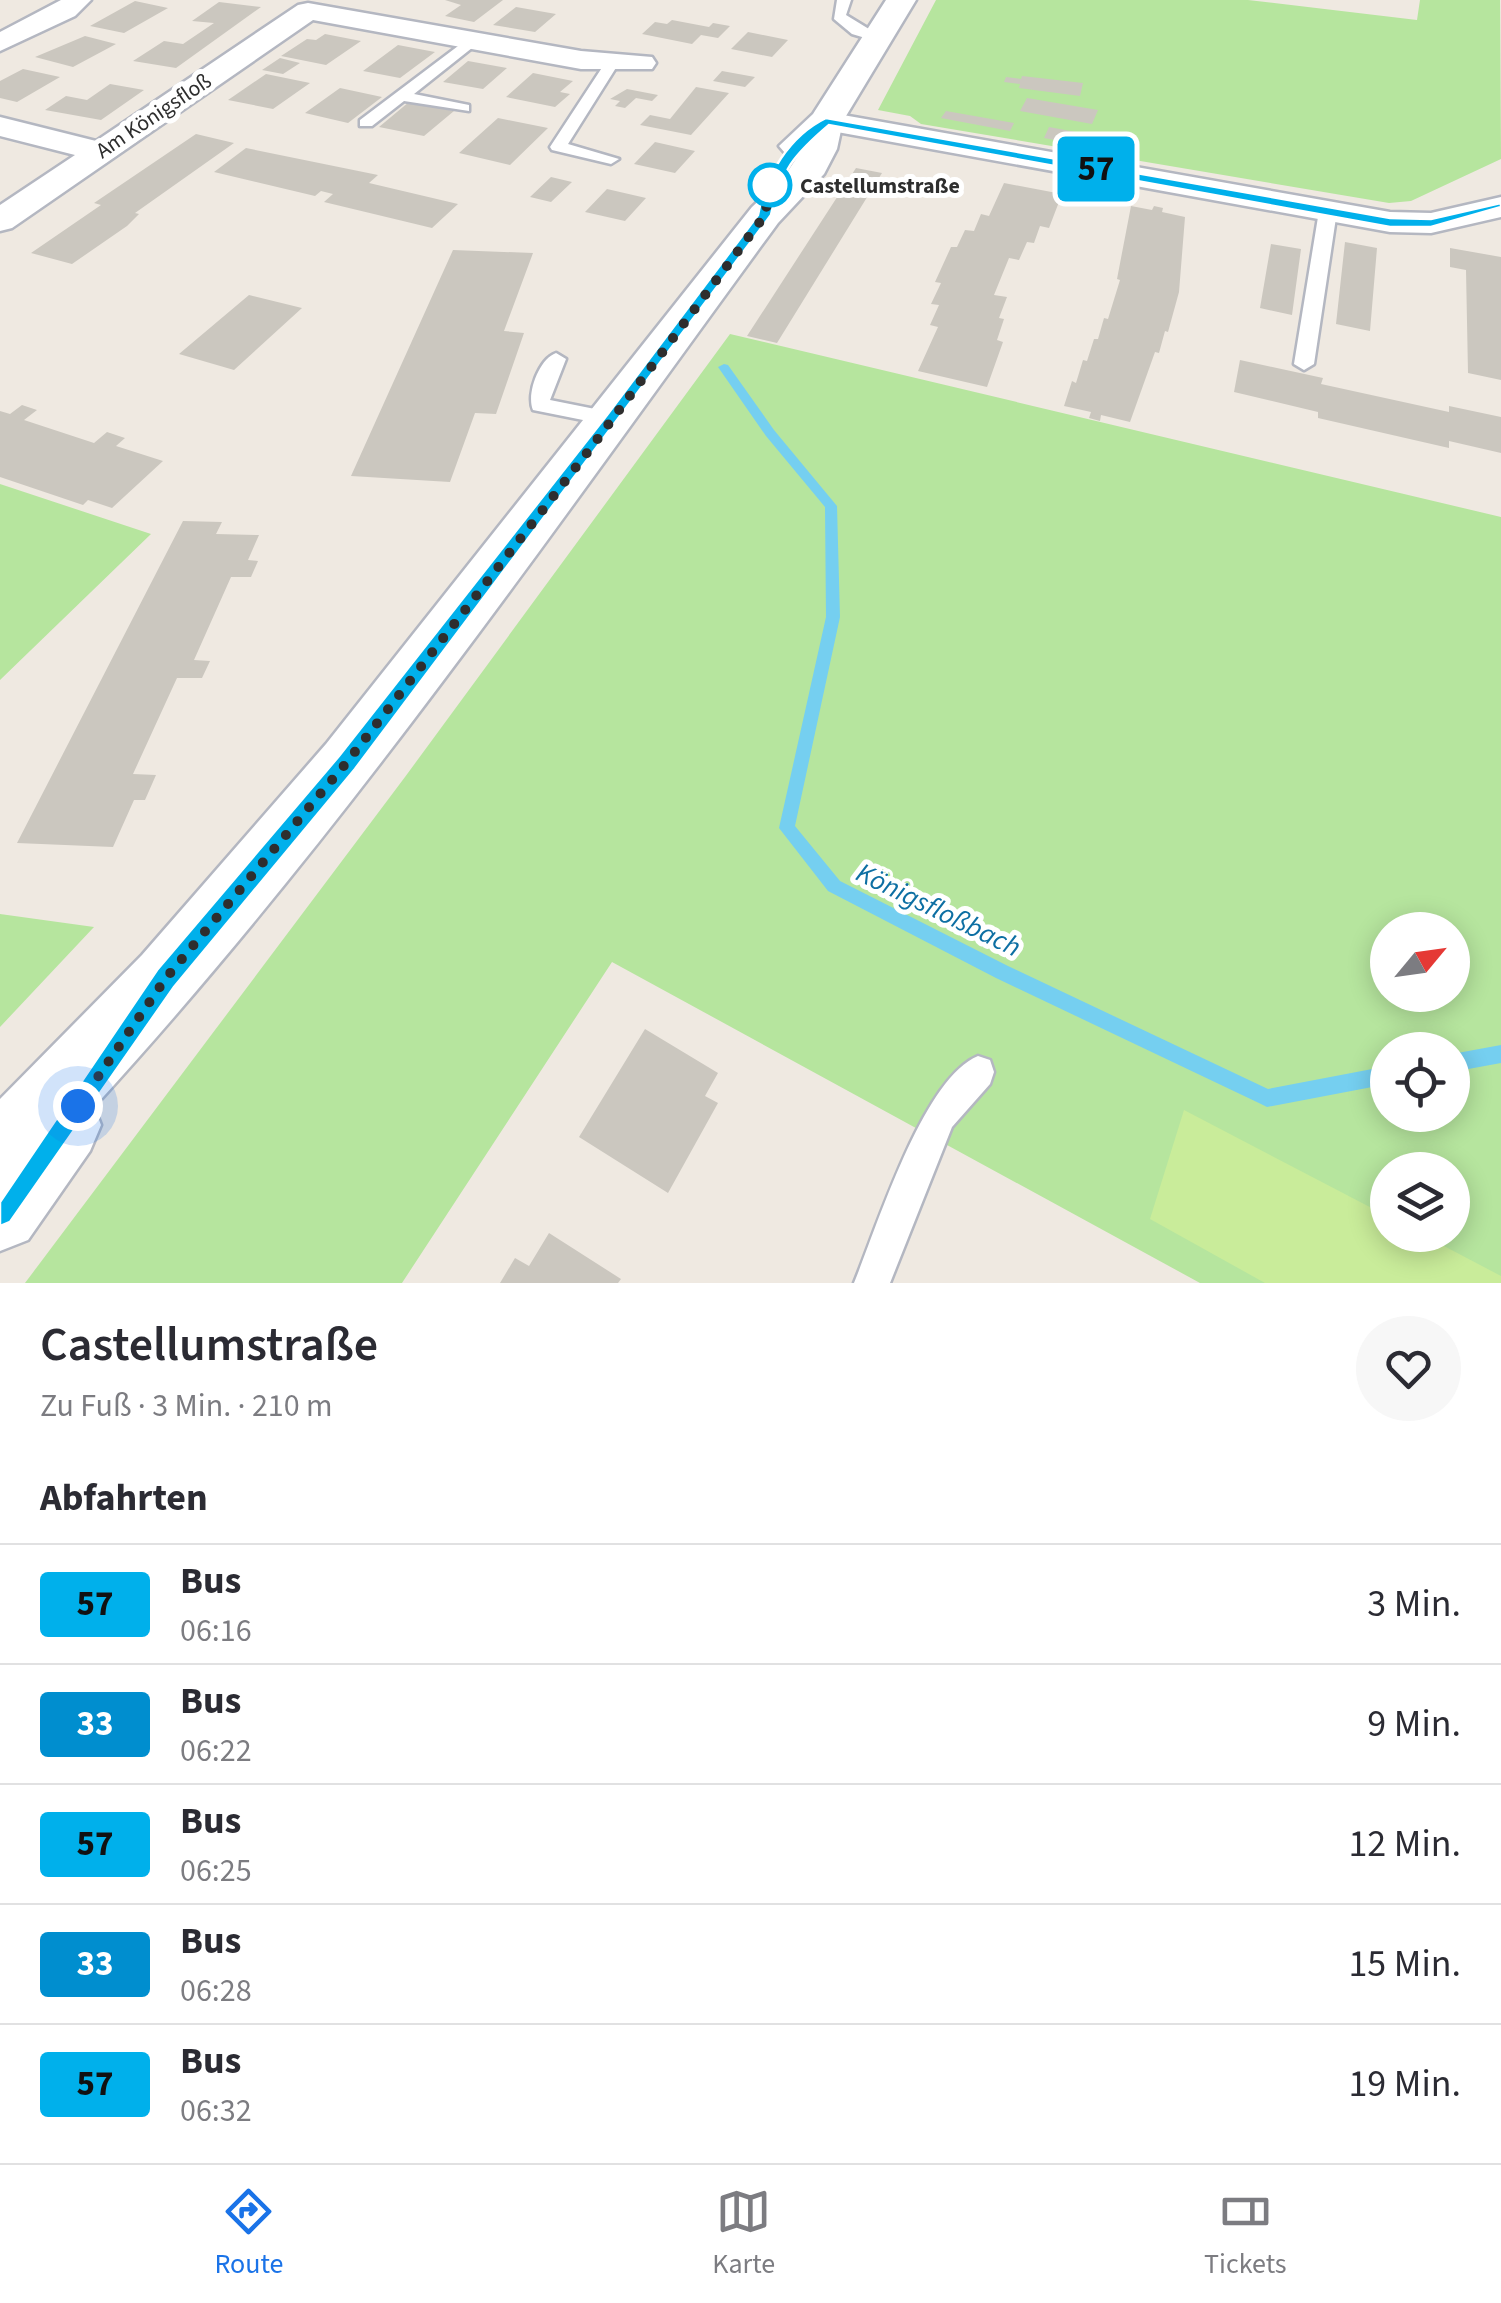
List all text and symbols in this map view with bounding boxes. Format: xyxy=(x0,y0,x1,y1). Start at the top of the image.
street label: Am Königsfloß xyxy=(89,65,218,166)
line badge: 57 xyxy=(1051,136,1141,202)
text: 57 xyxy=(1078,144,1114,194)
marker: Castellumstraße xyxy=(749,164,791,206)
place label: Castellumstraße xyxy=(800,170,960,202)
water label: Königsfloßbach xyxy=(849,853,1028,967)
north arrow xyxy=(1370,912,1470,1012)
map controls xyxy=(1370,912,1470,1252)
button: locate xyxy=(1370,1032,1470,1132)
your location xyxy=(53,1081,103,1131)
button: layers xyxy=(1370,1152,1470,1252)
text: Castellumstraße xyxy=(40,1311,378,1379)
button: heart xyxy=(1356,1316,1461,1421)
text: Zu Fuß · 3 Min. · 210 m xyxy=(40,1383,333,1429)
text: Abfahrten xyxy=(40,1471,208,1525)
text: Bus xyxy=(180,1554,241,1608)
text: 3 Min. xyxy=(1367,1577,1461,1631)
text: 57 xyxy=(77,1579,113,1629)
text: 06:16 xyxy=(180,1608,252,1654)
text: Bus xyxy=(180,1674,241,1728)
text: 9 Min. xyxy=(1367,1697,1461,1751)
text: 33 xyxy=(77,1699,113,1749)
text: 06:22 xyxy=(180,1728,252,1774)
text: Bus xyxy=(180,1794,241,1848)
text: 12 Min. xyxy=(1348,1817,1461,1871)
text: 57 xyxy=(77,1819,113,1869)
text: 06:25 xyxy=(180,1848,252,1894)
text: Bus xyxy=(180,1914,241,1968)
text: 15 Min. xyxy=(1348,1937,1461,1991)
text: 33 xyxy=(77,1939,113,1989)
text: 06:28 xyxy=(180,1968,252,2014)
text: Bus xyxy=(180,2034,241,2088)
text: 19 Min. xyxy=(1348,2057,1461,2111)
text: 57 xyxy=(77,2059,113,2109)
text: 06:32 xyxy=(180,2088,252,2134)
tab: Route xyxy=(214,2184,283,2284)
tab: Karte xyxy=(712,2184,775,2284)
tab: Tickets xyxy=(1204,2184,1287,2284)

